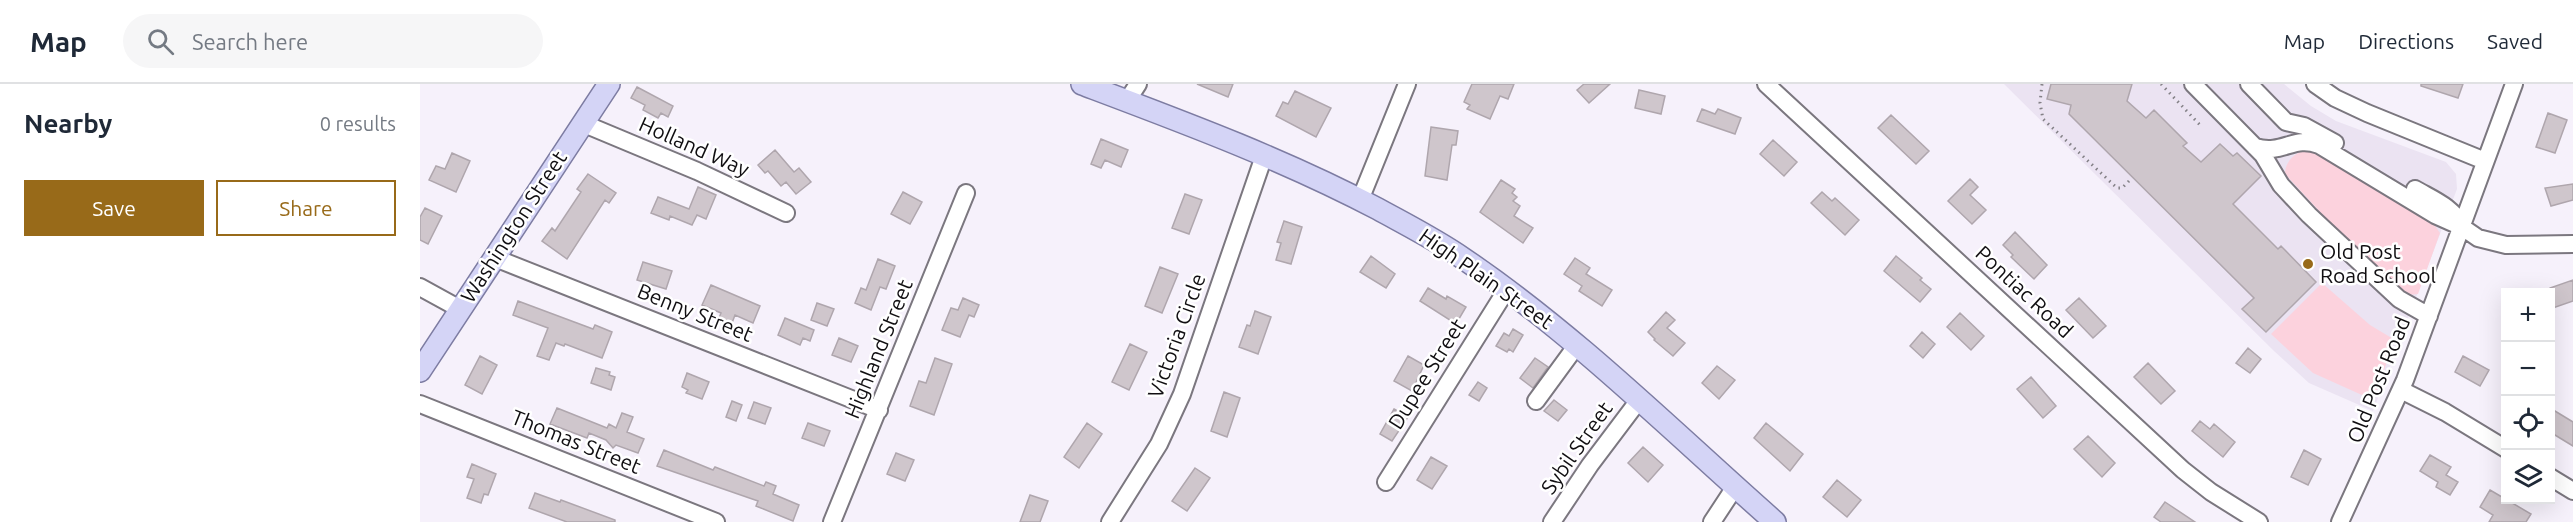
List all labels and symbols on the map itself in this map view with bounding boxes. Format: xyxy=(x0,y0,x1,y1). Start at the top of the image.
street label: Holland Way xyxy=(636,111,753,181)
street label: Washington Street xyxy=(455,146,571,307)
street label: High Plain Street xyxy=(1415,223,1558,333)
place label: Old Post Road School xyxy=(2320,239,2436,287)
street label: Pontiac Road xyxy=(1971,240,2078,342)
marker: Old Post Road School xyxy=(2301,257,2315,271)
street label: Victoria Circle xyxy=(1142,270,1210,401)
street label: Highland Street xyxy=(839,276,917,422)
street label: Benny Street xyxy=(634,278,757,346)
street label: Old Post Road xyxy=(2342,313,2414,446)
street label: Dupee Street xyxy=(1383,314,1470,433)
street label: Sybil Street xyxy=(1536,397,1617,498)
street label: Thomas Street xyxy=(508,404,645,478)

